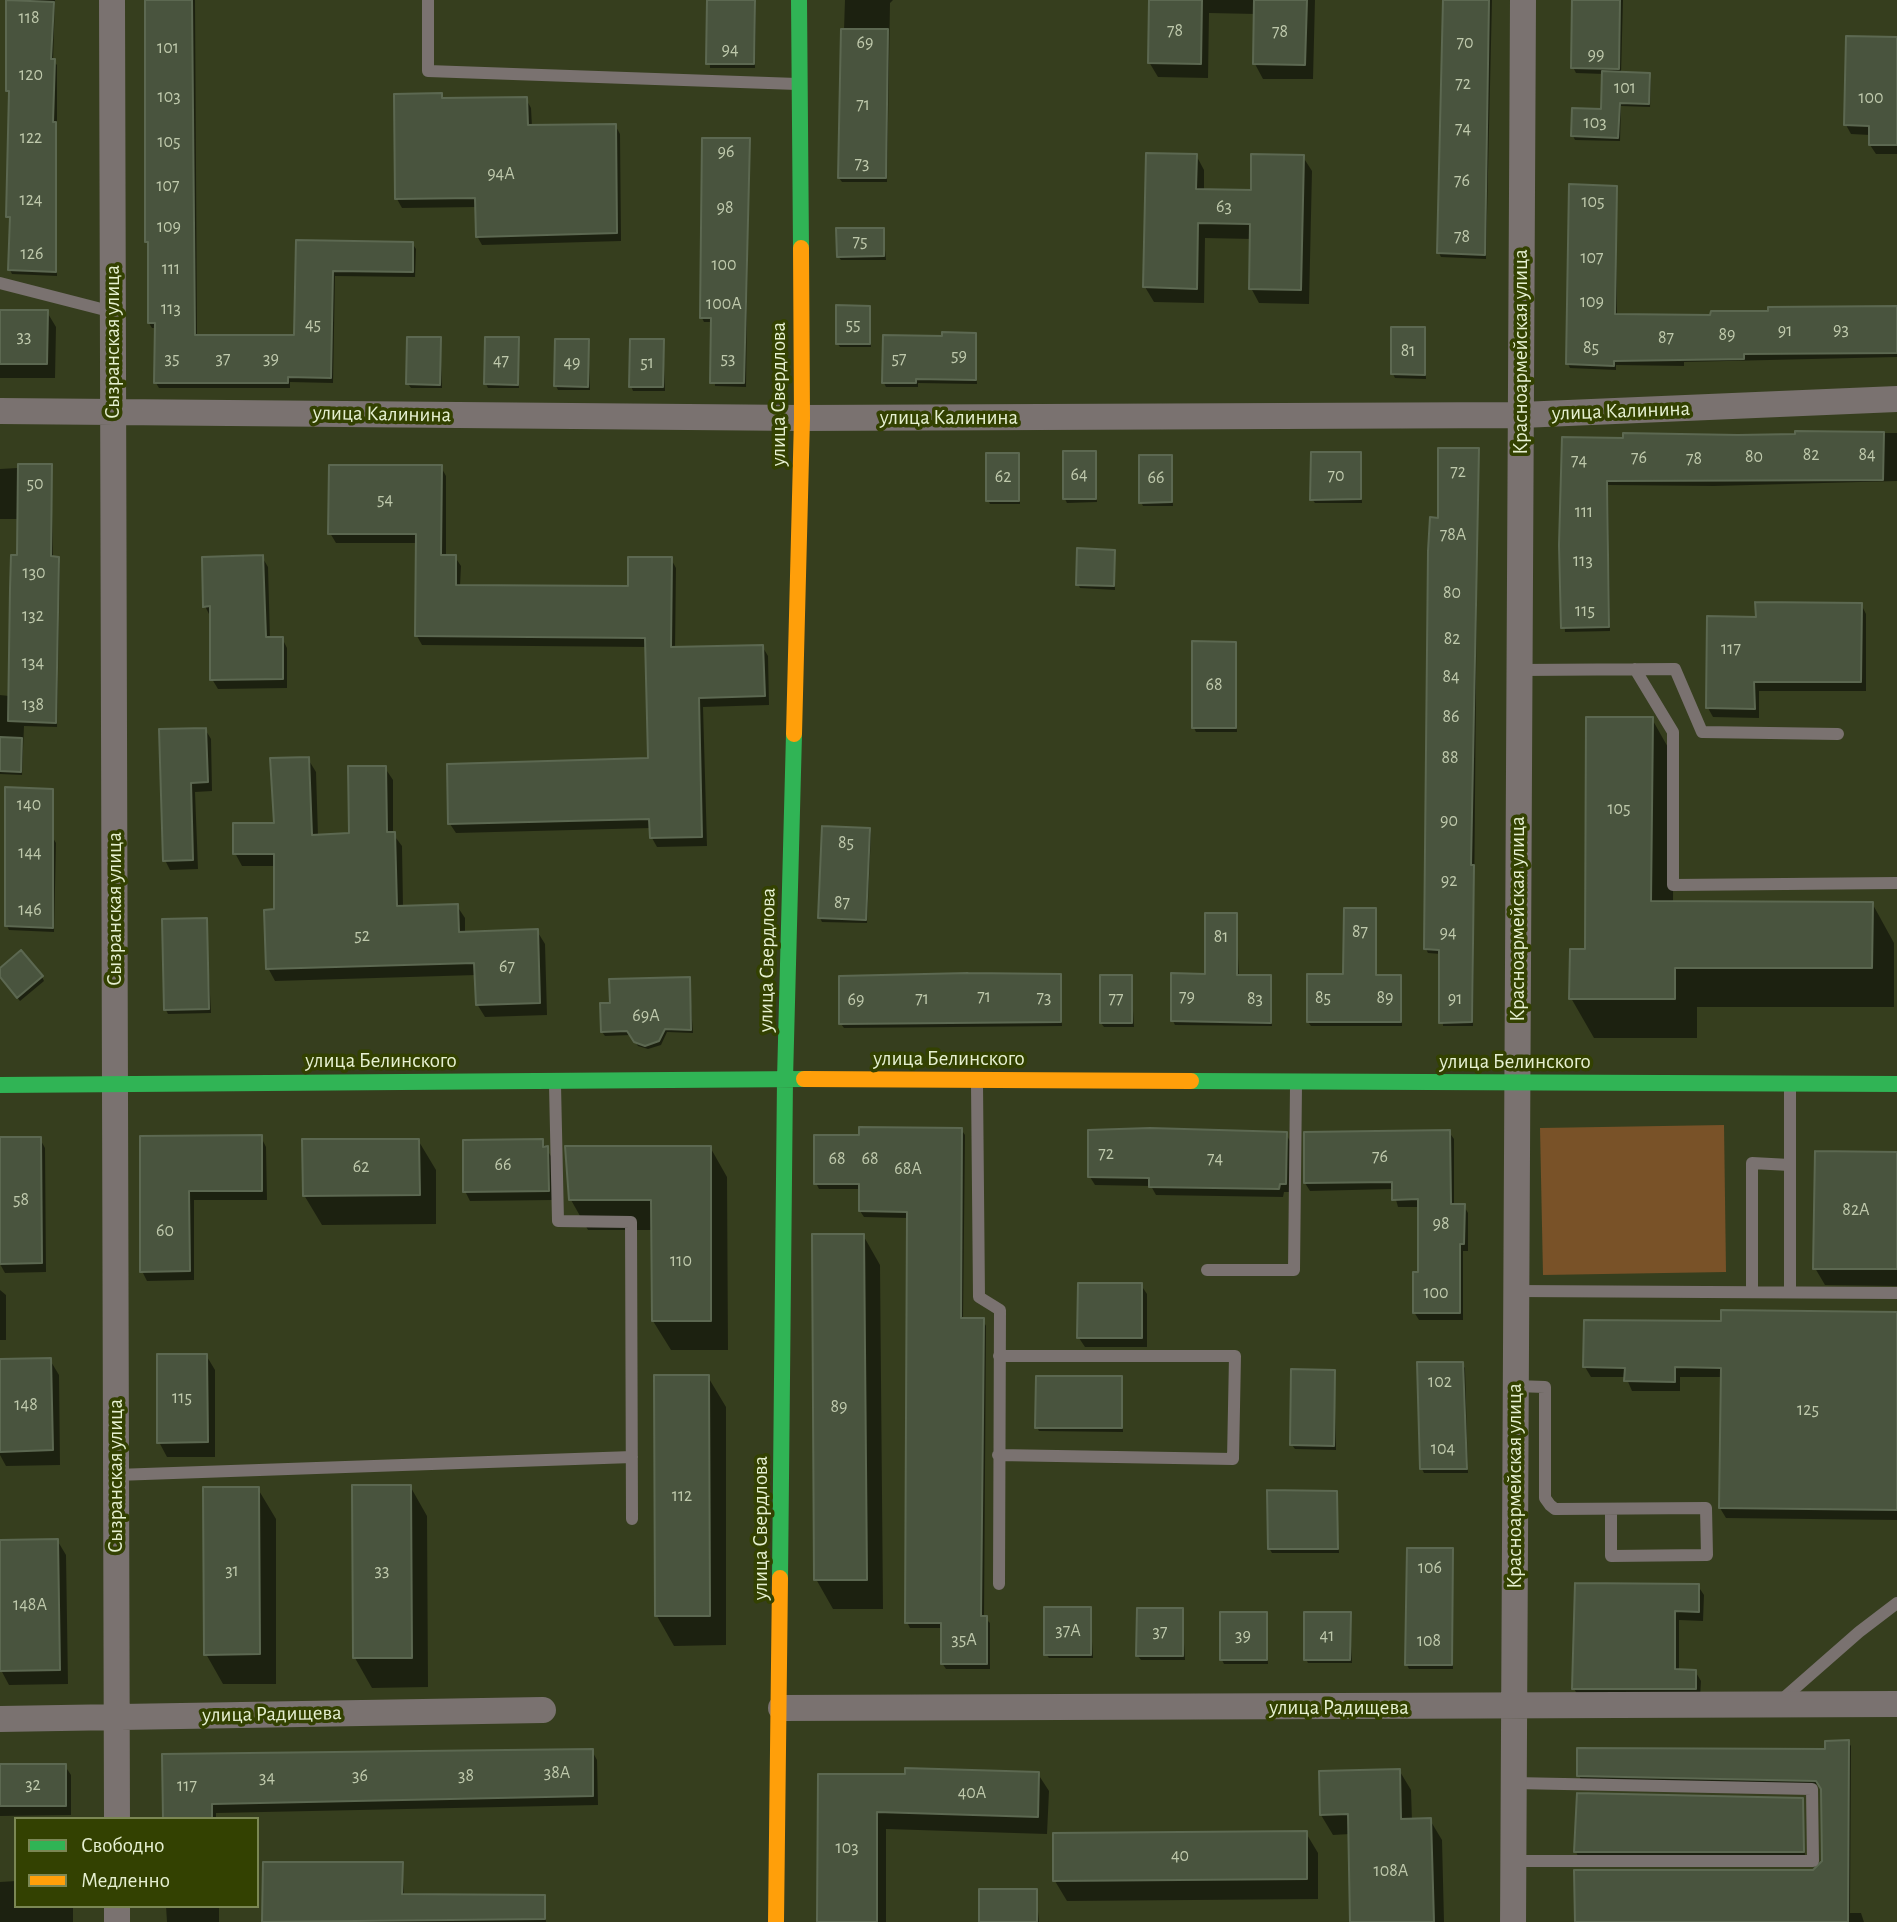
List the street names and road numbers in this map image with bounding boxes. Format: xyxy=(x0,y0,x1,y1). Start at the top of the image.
street label: Красноармейская улица xyxy=(1508,249,1534,455)
street label: Сызранская улица xyxy=(100,265,126,419)
street label: улица Свердлова xyxy=(766,322,792,466)
street label: улица Калинина xyxy=(1551,396,1691,426)
street label: улица Калинина xyxy=(313,400,451,428)
street label: улица Калинина xyxy=(880,405,1018,431)
street label: Красноармейская улица xyxy=(1505,816,1531,1022)
street label: Сызранская улица xyxy=(102,832,128,986)
street label: улица Свердлова xyxy=(753,888,781,1032)
street label: улица Белинского xyxy=(873,1046,1025,1072)
street label: улица Белинского xyxy=(305,1048,457,1074)
street label: улица Белинского xyxy=(1439,1049,1591,1075)
street label: Красноармейская улица xyxy=(1502,1383,1528,1589)
street label: Сызранская улица xyxy=(103,1399,129,1553)
street label: улица Свердлова xyxy=(748,1456,774,1600)
street label: улица Радищева xyxy=(1269,1695,1409,1721)
street label: улица Радищева xyxy=(202,1700,342,1728)

